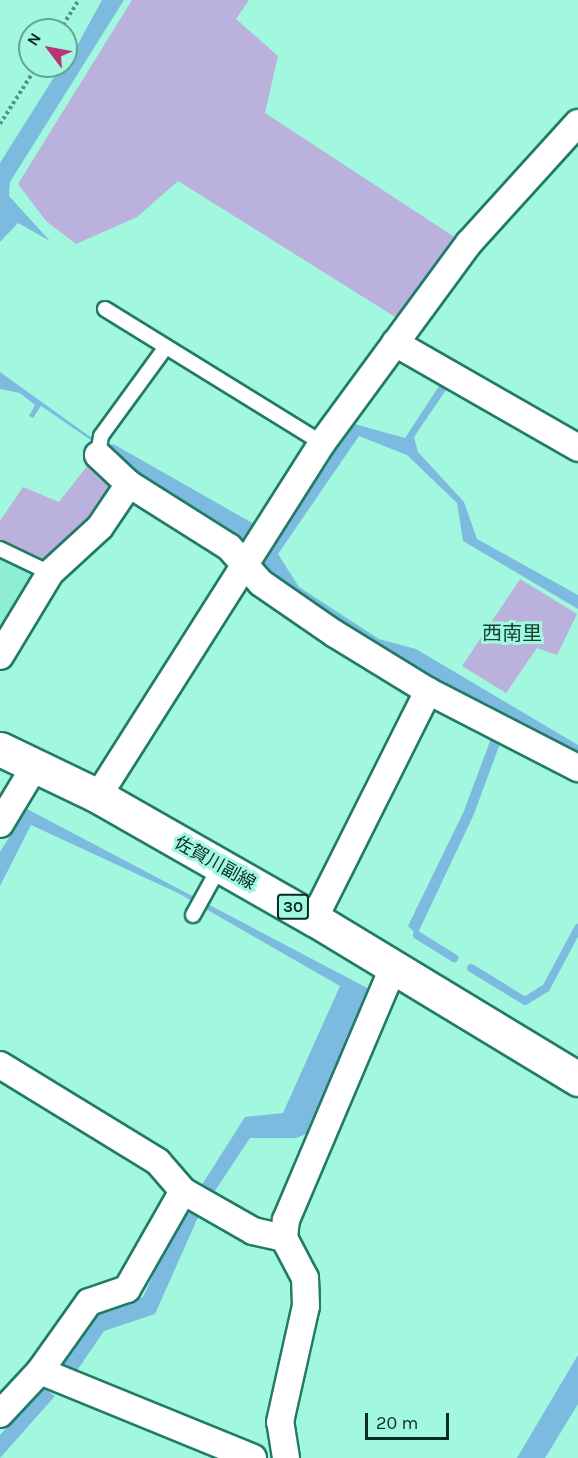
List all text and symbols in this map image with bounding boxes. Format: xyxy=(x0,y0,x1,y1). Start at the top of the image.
north arrow xyxy=(18,18,78,78)
text: N xyxy=(23,29,45,49)
district label: 西南里 xyxy=(482,621,542,645)
street label: 佐賀川副線 xyxy=(170,832,260,894)
road number: 30 xyxy=(276,894,310,920)
scale bar xyxy=(368,1401,452,1439)
text: 20 m xyxy=(376,1412,418,1434)

